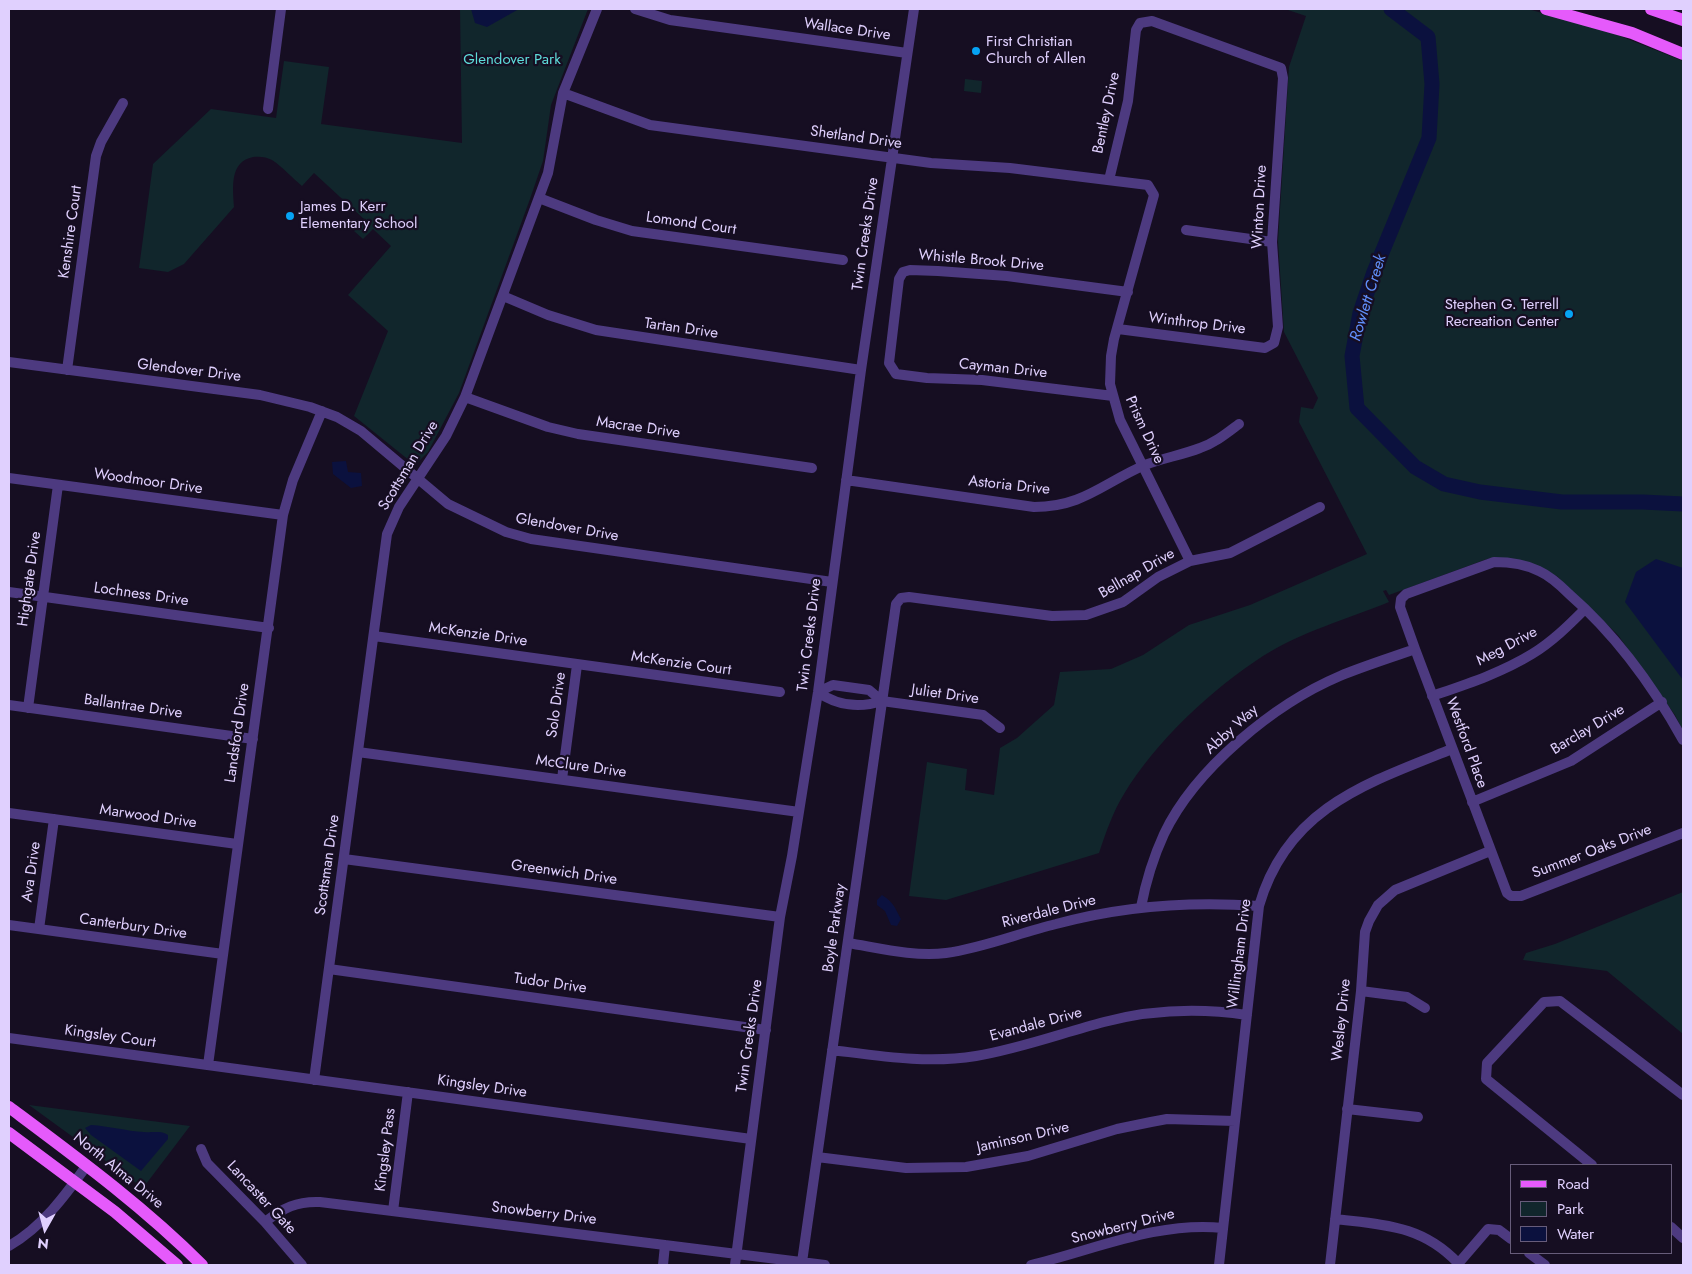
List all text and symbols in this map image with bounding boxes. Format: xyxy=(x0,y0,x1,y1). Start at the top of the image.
street label: Wallace Drive xyxy=(802,15,892,45)
place label: First Christian Church of Allen xyxy=(986,33,1086,68)
marker: First Christian Church of Allen xyxy=(970,45,982,57)
park label: Glendover Park xyxy=(463,51,561,69)
street label: Bentley Drive xyxy=(1090,71,1124,155)
street label: Shetland Drive xyxy=(809,123,903,153)
street label: Winton Drive xyxy=(1249,165,1271,249)
street label: Twin Creeks Drive xyxy=(849,176,883,292)
street label: Kenshire Court xyxy=(56,184,86,280)
place label: James D. Kerr Elementary School xyxy=(300,198,417,233)
street label: Lomond Court xyxy=(645,209,737,239)
marker: James D. Kerr Elementary School xyxy=(284,210,296,222)
street label: Whistle Brook Drive xyxy=(917,247,1045,275)
water label: Rowlett Creek xyxy=(1347,252,1391,344)
place label: Stephen G. Terrell Recreation Center xyxy=(1445,296,1559,331)
marker: Stephen G. Terrell Recreation Center xyxy=(1563,308,1575,320)
street label: Winthrop Drive xyxy=(1147,309,1247,339)
street label: Tartan Drive xyxy=(643,315,719,343)
street label: Cayman Drive xyxy=(958,355,1048,383)
street label: Glendover Drive xyxy=(136,356,242,386)
street label: Prism Drive xyxy=(1121,393,1167,467)
street label: Macrae Drive xyxy=(595,413,681,443)
street label: Scottsman Drive xyxy=(375,418,443,514)
street label: Woodmoor Drive xyxy=(92,465,204,499)
street label: Astoria Drive xyxy=(967,473,1051,499)
street label: Glendover Drive xyxy=(514,510,620,546)
street label: Highgate Drive xyxy=(14,530,46,628)
street label: Bellnap Drive xyxy=(1096,545,1178,603)
street label: Twin Creeks Drive xyxy=(794,577,826,693)
street label: Lochness Drive xyxy=(92,579,190,611)
street label: McKenzie Drive xyxy=(428,619,528,651)
street label: Meg Drive xyxy=(1474,623,1540,671)
street label: McKenzie Court xyxy=(630,648,732,680)
street label: Solo Drive xyxy=(544,671,570,739)
street label: Juliet Drive xyxy=(910,681,980,709)
street label: Landsford Drive xyxy=(222,682,254,784)
street label: Ballantrae Drive xyxy=(83,691,183,723)
street label: Westford Place xyxy=(1441,695,1491,791)
street label: Barclay Drive xyxy=(1548,701,1628,759)
street label: Abby Way xyxy=(1202,702,1262,758)
street label: McClure Drive xyxy=(534,752,628,782)
street label: Marwood Drive xyxy=(98,801,198,833)
street label: Scottsman Drive xyxy=(312,814,344,916)
street label: Summer Oaks Drive xyxy=(1530,821,1654,883)
street label: Ava Drive xyxy=(19,841,45,903)
street label: Greenwich Drive xyxy=(510,857,618,889)
street label: Boyle Parkway xyxy=(820,882,850,974)
street label: Riverdale Drive xyxy=(1000,892,1098,932)
street label: Willingham Drive xyxy=(1224,898,1256,1010)
street label: Canterbury Drive xyxy=(78,911,188,943)
street label: Tudor Drive xyxy=(512,970,588,998)
street label: Twin Creeks Drive xyxy=(733,978,767,1094)
street label: Wesley Drive xyxy=(1329,978,1355,1062)
street label: Evandale Drive xyxy=(988,1004,1084,1046)
street label: Kingsley Court xyxy=(63,1022,157,1052)
street label: Kingsley Drive xyxy=(436,1072,528,1102)
street label: Kingsley Pass xyxy=(372,1107,400,1193)
street label: Jaminson Drive xyxy=(975,1119,1071,1157)
street label: North Alma Drive xyxy=(69,1129,167,1213)
street label: Lancaster Gate xyxy=(223,1158,299,1238)
legend xyxy=(1510,1164,1672,1254)
text: Road xyxy=(1557,1173,1589,1195)
text: Park xyxy=(1557,1198,1584,1220)
street label: Snowberry Drive xyxy=(490,1199,598,1229)
north arrow xyxy=(20,1204,70,1254)
street label: Snowberry Drive xyxy=(1070,1205,1176,1249)
text: Water xyxy=(1557,1223,1594,1245)
text: N xyxy=(36,1233,50,1254)

